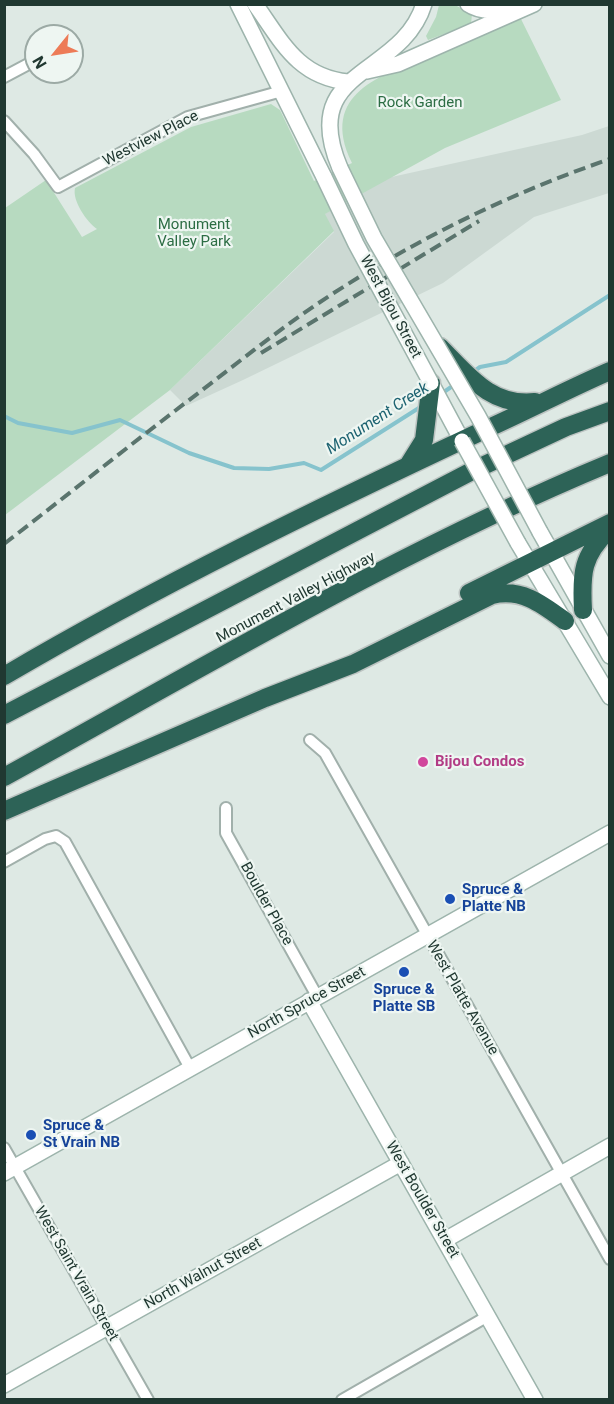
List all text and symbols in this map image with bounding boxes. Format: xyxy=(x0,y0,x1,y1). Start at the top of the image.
north arrow xyxy=(24,24,84,84)
text: N xyxy=(29,53,51,72)
park label: Rock Garden xyxy=(378,94,462,112)
street label: Westview Place xyxy=(100,107,202,171)
park label: Monument Valley Park xyxy=(157,216,231,251)
street label: West Bijou Street xyxy=(355,252,425,362)
water label: Monument Creek xyxy=(323,379,433,459)
street label: Monument Valley Highway xyxy=(214,549,378,647)
place label: Bijou Condos xyxy=(435,753,524,771)
marker: Bijou Condos xyxy=(416,755,430,769)
street label: Boulder Place xyxy=(236,859,296,949)
place label: Spruce & Platte NB xyxy=(462,881,526,916)
marker: Spruce & Platte NB xyxy=(443,892,457,906)
street label: West Platte Avenue xyxy=(422,938,502,1058)
street label: North Spruce Street xyxy=(245,963,369,1043)
marker: Spruce & Platte SB xyxy=(397,965,411,979)
place label: Spruce & Platte SB xyxy=(373,981,435,1016)
place label: Spruce & St Vrain NB xyxy=(43,1117,120,1152)
marker: Spruce & St Vrain NB xyxy=(24,1128,38,1142)
street label: West Boulder Street xyxy=(381,1138,463,1262)
street label: West Saint Vrain Street xyxy=(30,1203,122,1345)
street label: North Walnut Street xyxy=(141,1234,265,1314)

